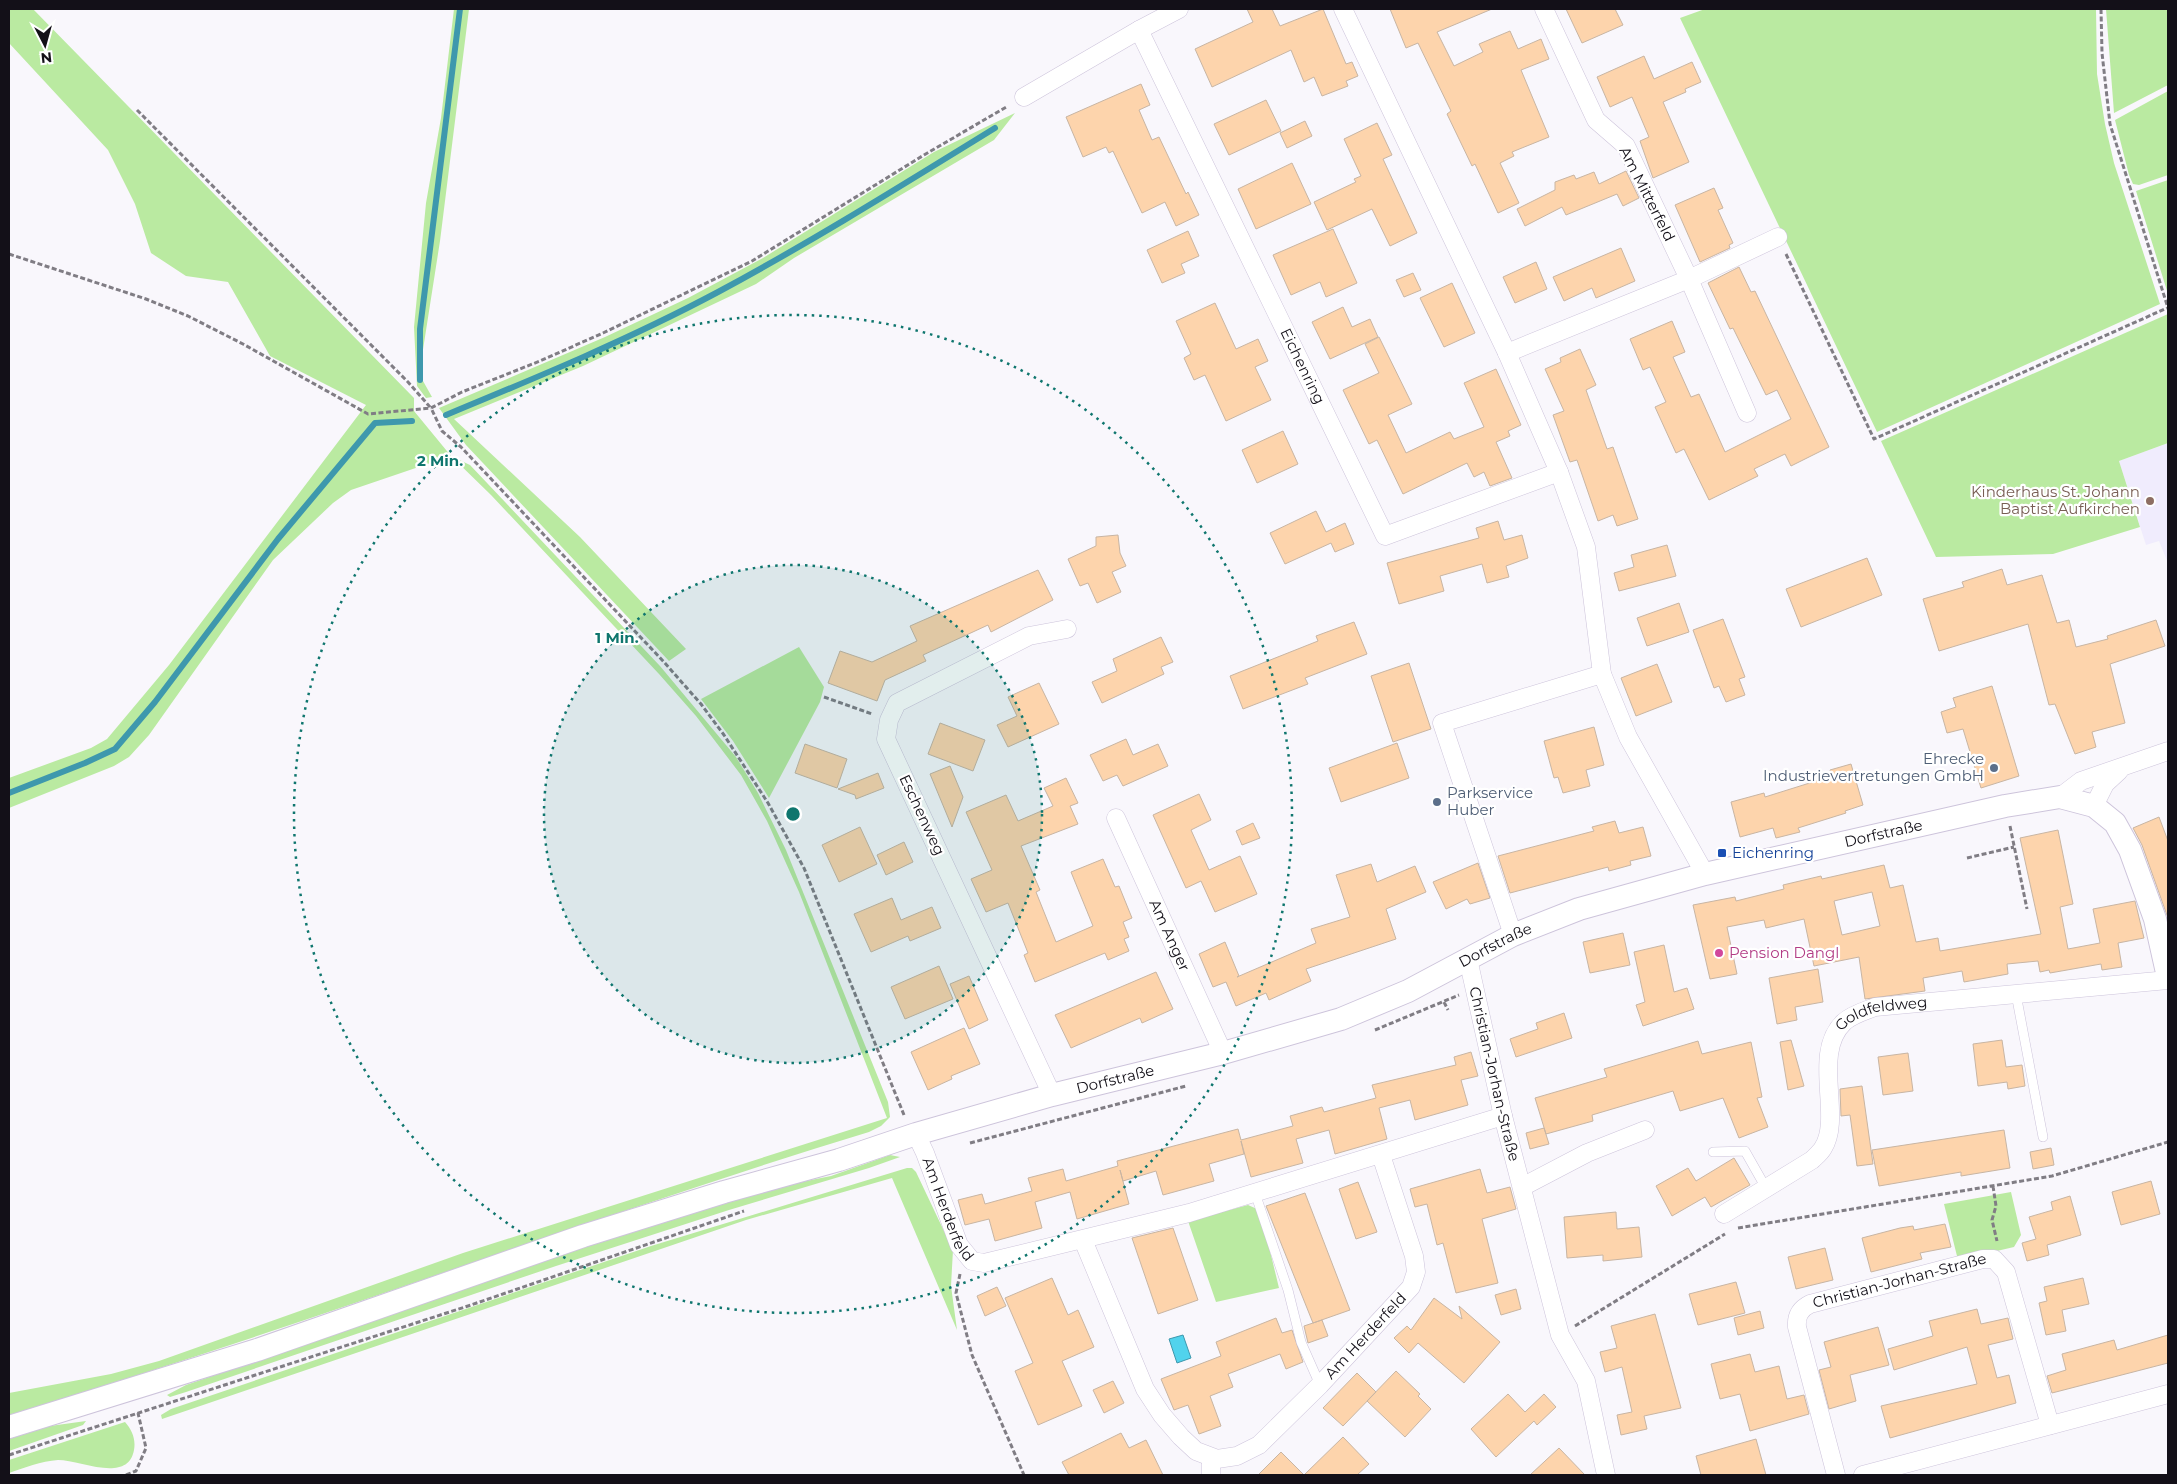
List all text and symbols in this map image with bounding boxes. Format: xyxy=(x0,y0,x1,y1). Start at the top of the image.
north arrow xyxy=(20,20,70,70)
text: N xyxy=(40,48,53,67)
street label: Am Mitterfeld xyxy=(1615,143,1679,244)
street label: Eichenring xyxy=(1276,325,1329,407)
text: 2 Min. xyxy=(417,451,463,470)
place label: Kinderhaus St. Johann Baptist Aufkirchen xyxy=(1971,482,2140,518)
marker: Kinderhaus St. Johann Baptist Aufkirchen xyxy=(2144,495,2156,507)
text: 1 Min. xyxy=(595,628,639,647)
place label: Ehrecke Industrievertretungen GmbH xyxy=(1763,749,1984,785)
marker: Ehrecke Industrievertretungen GmbH xyxy=(1988,762,2000,774)
street label: Eschenweg xyxy=(895,771,949,858)
place label: Parkservice Huber xyxy=(1447,783,1533,819)
marker: Parkservice Huber xyxy=(1431,796,1443,808)
centre of rings xyxy=(784,805,802,823)
street label: Dorfstraße xyxy=(1842,815,1924,851)
place label: Eichenring xyxy=(1732,843,1814,862)
marker: Eichenring xyxy=(1716,847,1728,859)
street label: Am Anger xyxy=(1145,896,1194,974)
street label: Dorfstraße xyxy=(1455,919,1534,971)
place label: Pension Dangl xyxy=(1729,943,1839,962)
marker: Pension Dangl xyxy=(1713,947,1725,959)
street label: Christian-Jorhan-Straße xyxy=(1465,985,1524,1163)
street label: Goldfeldweg xyxy=(1831,992,1928,1035)
street label: Dorfstraße xyxy=(1074,1060,1156,1098)
street label: Am Herderfeld xyxy=(918,1155,978,1265)
street label: Christian-Jorhan-Straße xyxy=(1811,1249,1988,1312)
street label: Am Herderfeld xyxy=(1321,1288,1410,1383)

